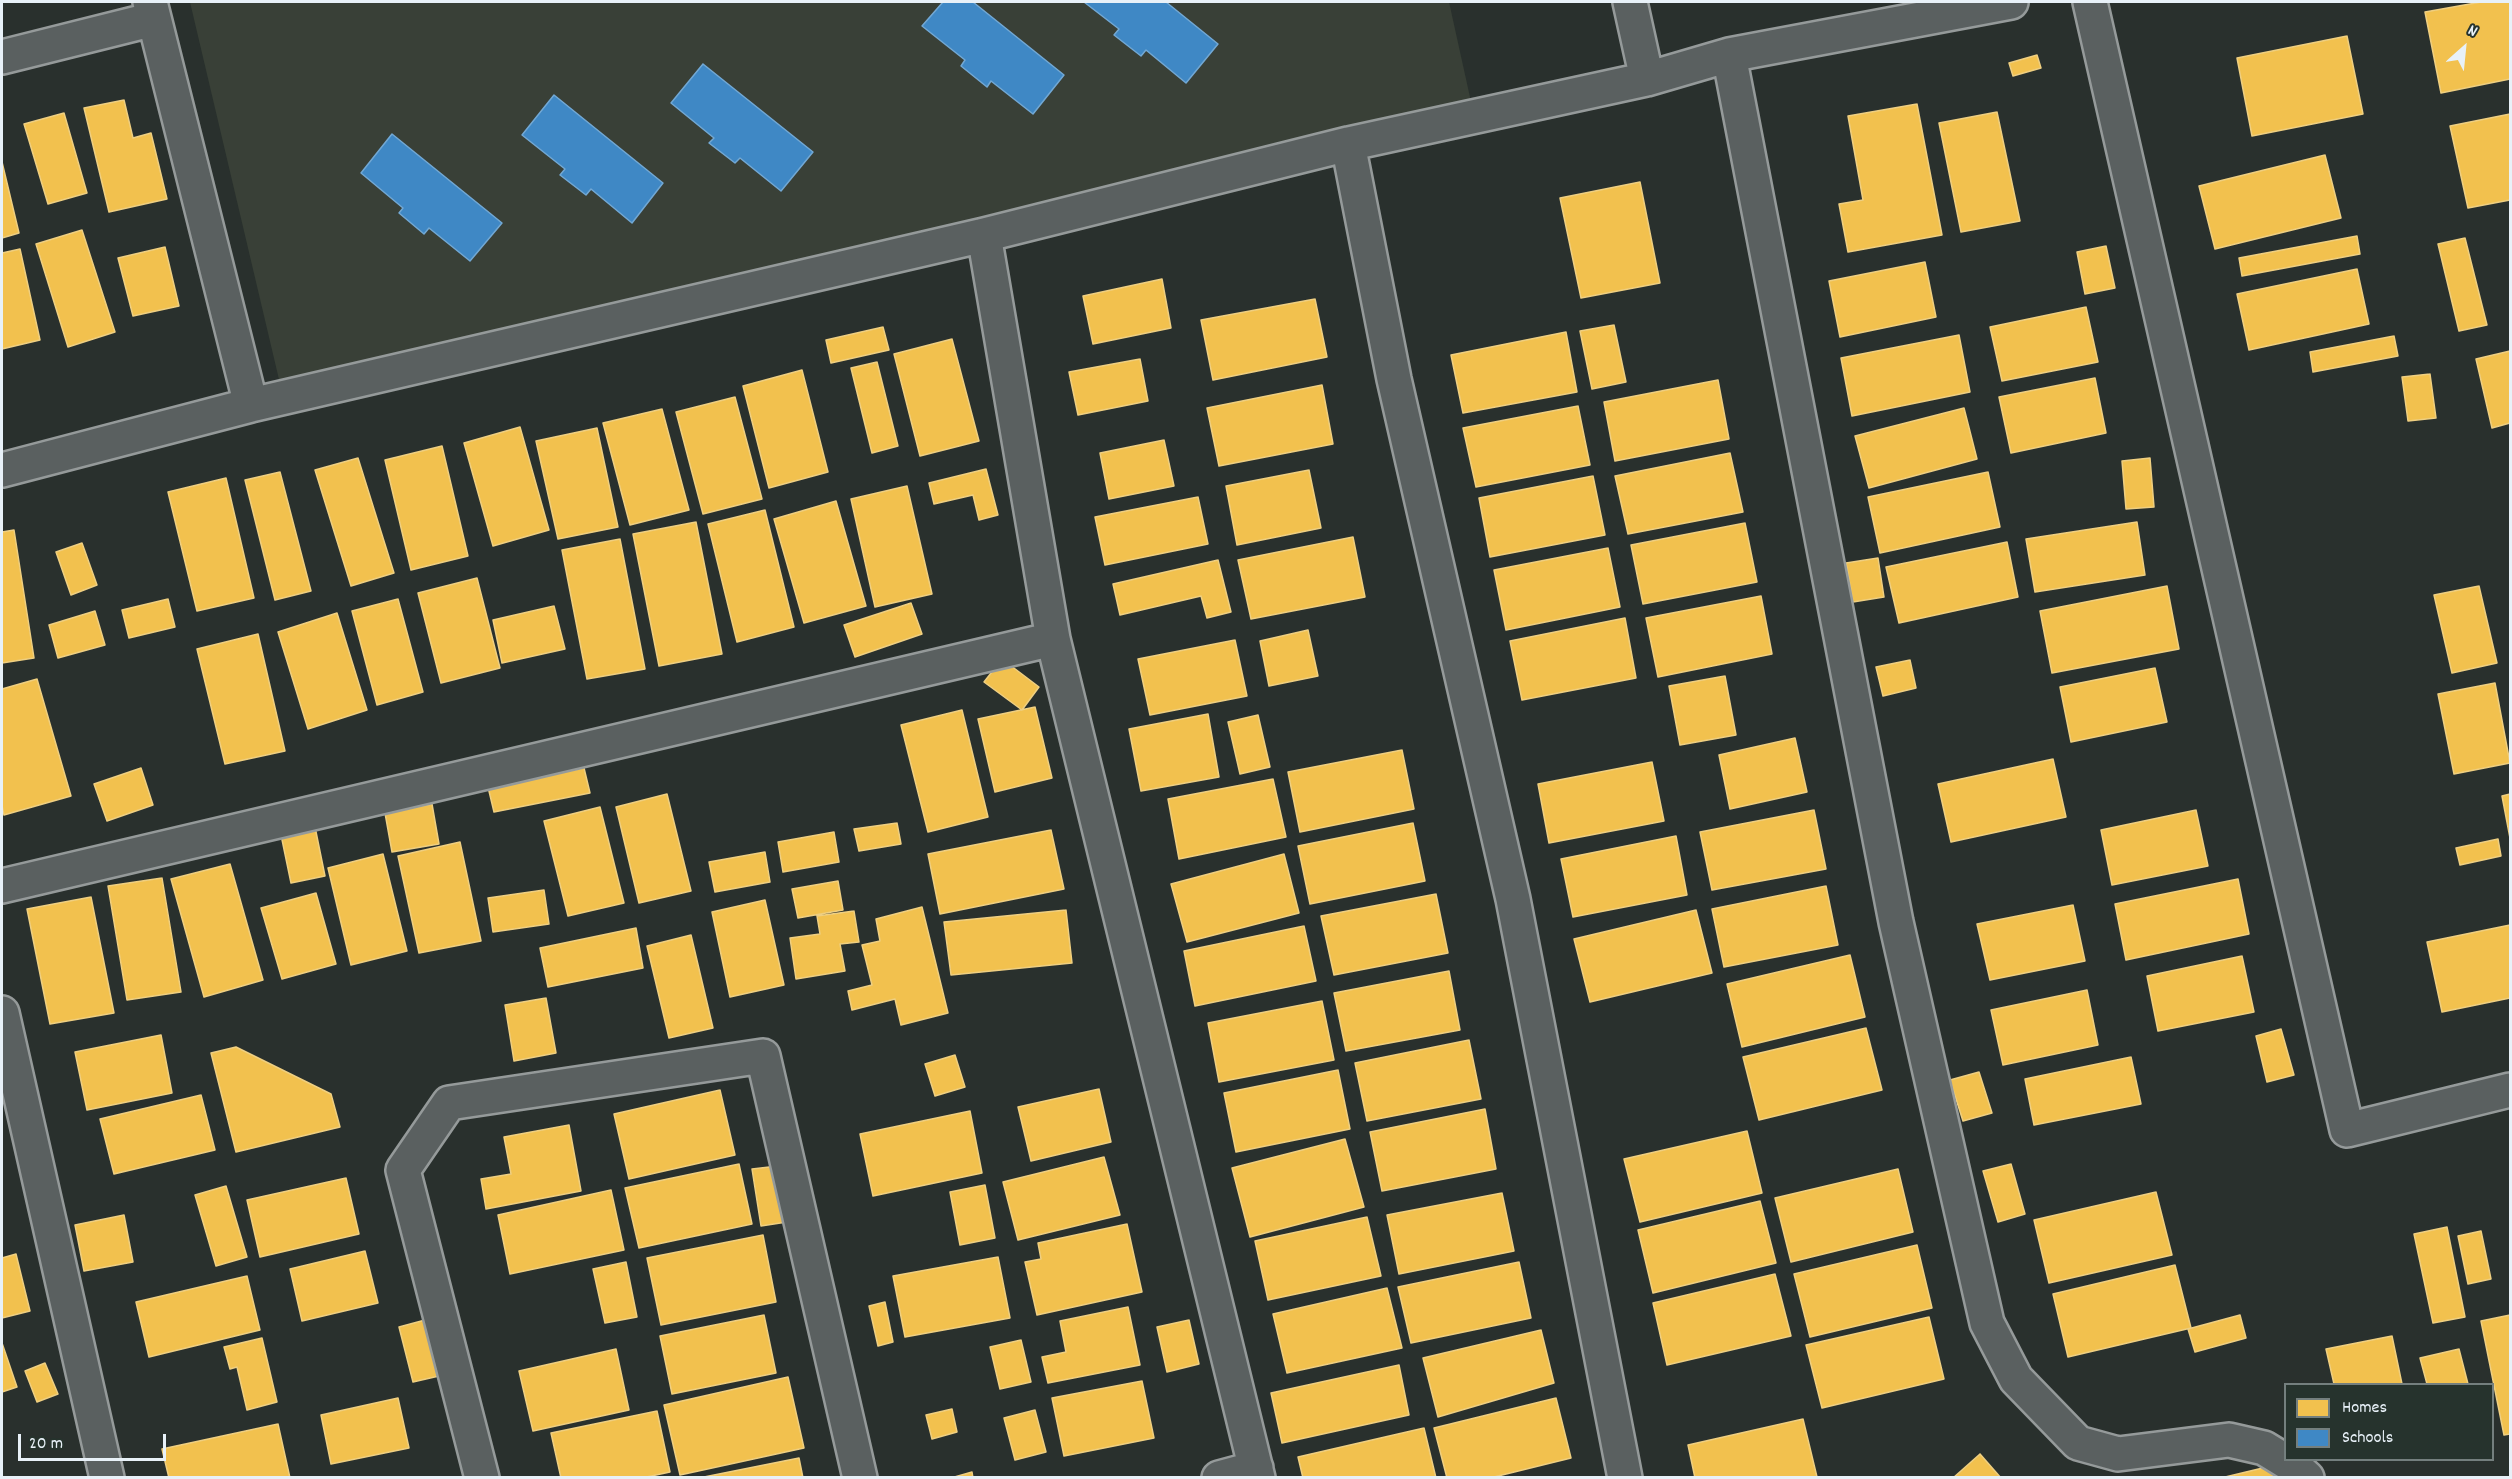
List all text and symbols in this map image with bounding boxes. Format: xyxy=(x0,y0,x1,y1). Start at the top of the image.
north arrow xyxy=(2434,18,2494,78)
text: N xyxy=(2464,19,2481,44)
legend xyxy=(2284,1383,2494,1461)
text: Homes xyxy=(2342,1396,2387,1421)
scale bar xyxy=(21,1422,170,1460)
text: Schools xyxy=(2342,1426,2393,1451)
text: 20 m xyxy=(29,1432,63,1457)

